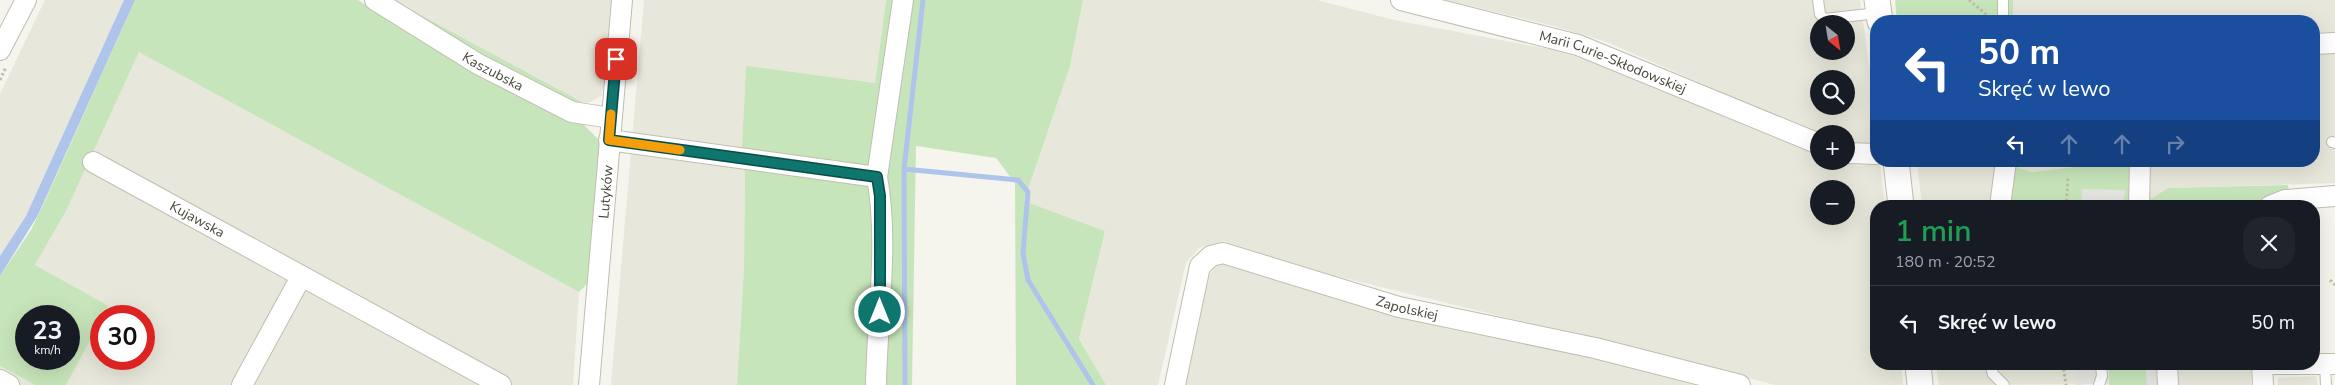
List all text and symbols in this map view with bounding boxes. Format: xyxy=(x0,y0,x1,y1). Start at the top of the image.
north arrow xyxy=(1810,15,1855,60)
map controls xyxy=(1810,15,1855,225)
street label: Marii Curie-Skłodowskiej xyxy=(1537,26,1689,98)
text: 50 m xyxy=(1978,29,2060,76)
icon: left xyxy=(1895,35,1960,100)
pin xyxy=(595,38,637,80)
icon: arrive xyxy=(602,45,630,73)
street label: Kaszubska xyxy=(459,47,527,95)
button: search xyxy=(1810,70,1855,115)
text: Skręć w lewo xyxy=(1978,74,2111,104)
button: + xyxy=(1810,125,1855,170)
icon: left xyxy=(2002,130,2030,158)
icon: ahead xyxy=(2055,130,2083,158)
icon: ahead xyxy=(2108,130,2136,158)
icon: right xyxy=(2161,130,2189,158)
street label: Lutyków xyxy=(594,164,617,219)
button: − xyxy=(1810,180,1855,225)
street label: Kujawska xyxy=(167,196,228,242)
text: 1 min xyxy=(1895,211,1971,252)
button: close xyxy=(2243,217,2295,269)
text: 180 m · 20:52 xyxy=(1895,251,1996,273)
position arrow xyxy=(853,285,905,337)
street label: Zapolskiej xyxy=(1374,291,1440,324)
speed limit sign: 30 xyxy=(90,305,155,370)
icon: left xyxy=(1895,309,1923,337)
text: Skręć w lewo xyxy=(1938,310,2056,336)
text: 50 m xyxy=(2251,310,2295,336)
text: 23 xyxy=(32,314,63,348)
text: km/h xyxy=(34,342,61,358)

